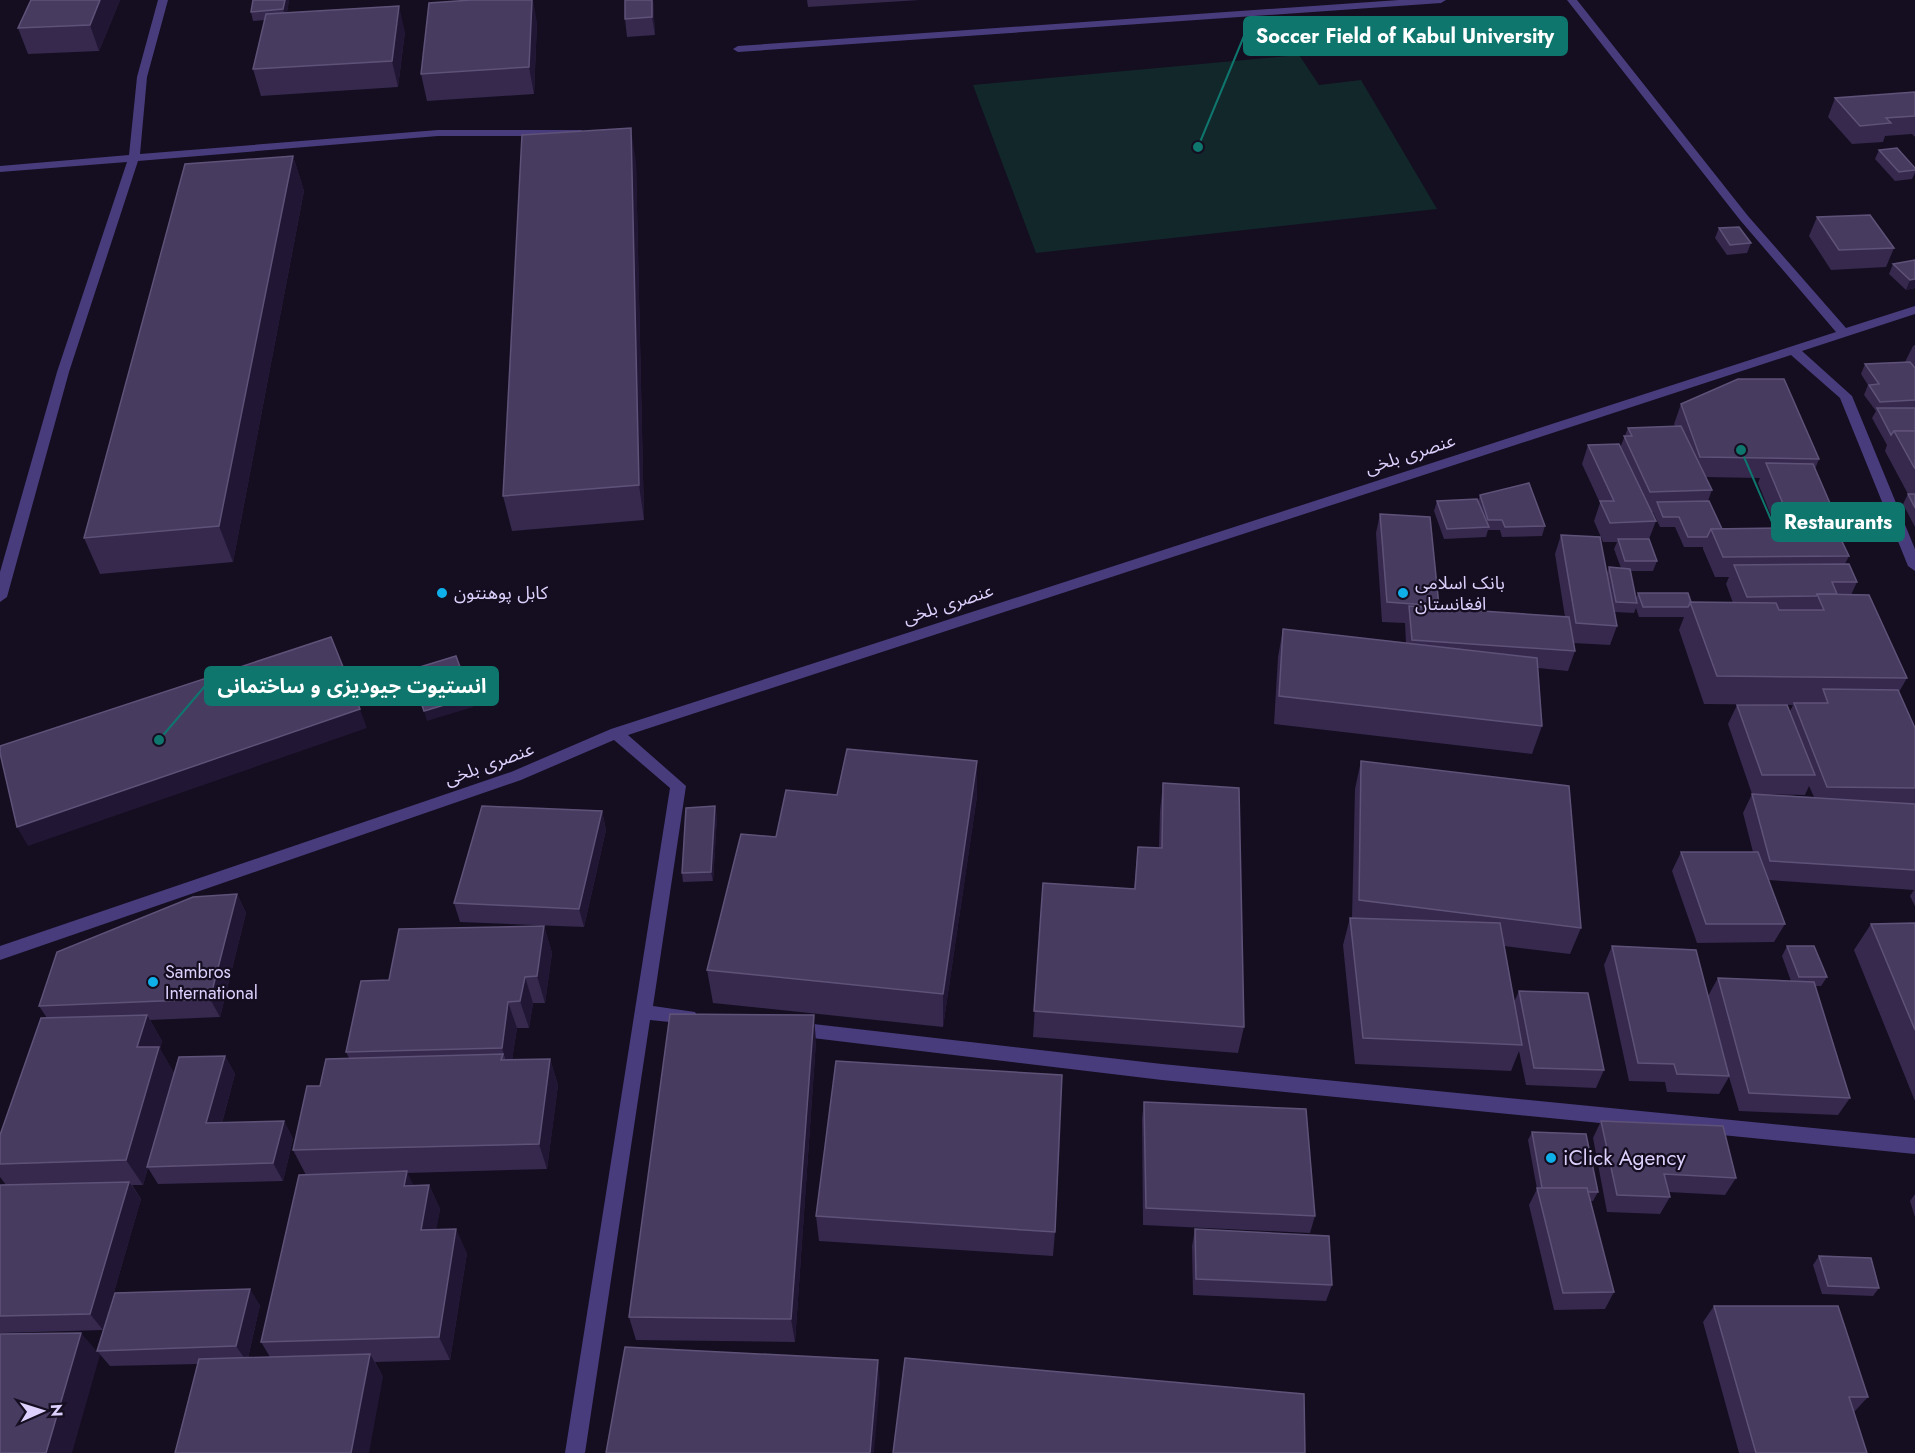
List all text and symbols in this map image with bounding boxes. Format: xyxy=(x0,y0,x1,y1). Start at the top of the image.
callout: Soccer Field of Kabul University xyxy=(1244,17,1567,55)
text: Soccer Field of Kabul University xyxy=(1256,22,1555,51)
street label: عنصری بلخی xyxy=(1362,427,1458,481)
callout: Restaurants xyxy=(1772,503,1904,541)
text: Restaurants xyxy=(1784,508,1892,537)
place label: بانک اسلامی افغانستان xyxy=(1415,570,1505,617)
street label: عنصری بلخی xyxy=(900,577,996,631)
place label: کابل پوهنتون xyxy=(454,580,549,606)
marker: کابل پوهنتون xyxy=(435,586,449,600)
marker: بانک اسلامی افغانستان xyxy=(1396,586,1410,600)
callout: انستیوت جیودیزی و ساختمانی xyxy=(205,667,498,705)
text: انستیوت جیودیزی و ساختمانی xyxy=(218,672,486,701)
street label: عنصری بلخی xyxy=(441,736,537,792)
place label: Sambros International xyxy=(165,959,258,1006)
marker: Sambros International xyxy=(146,975,160,989)
place label: iClick Agency xyxy=(1563,1143,1686,1173)
marker: iClick Agency xyxy=(1544,1151,1558,1165)
north arrow xyxy=(12,1381,72,1441)
text: N xyxy=(45,1403,68,1417)

